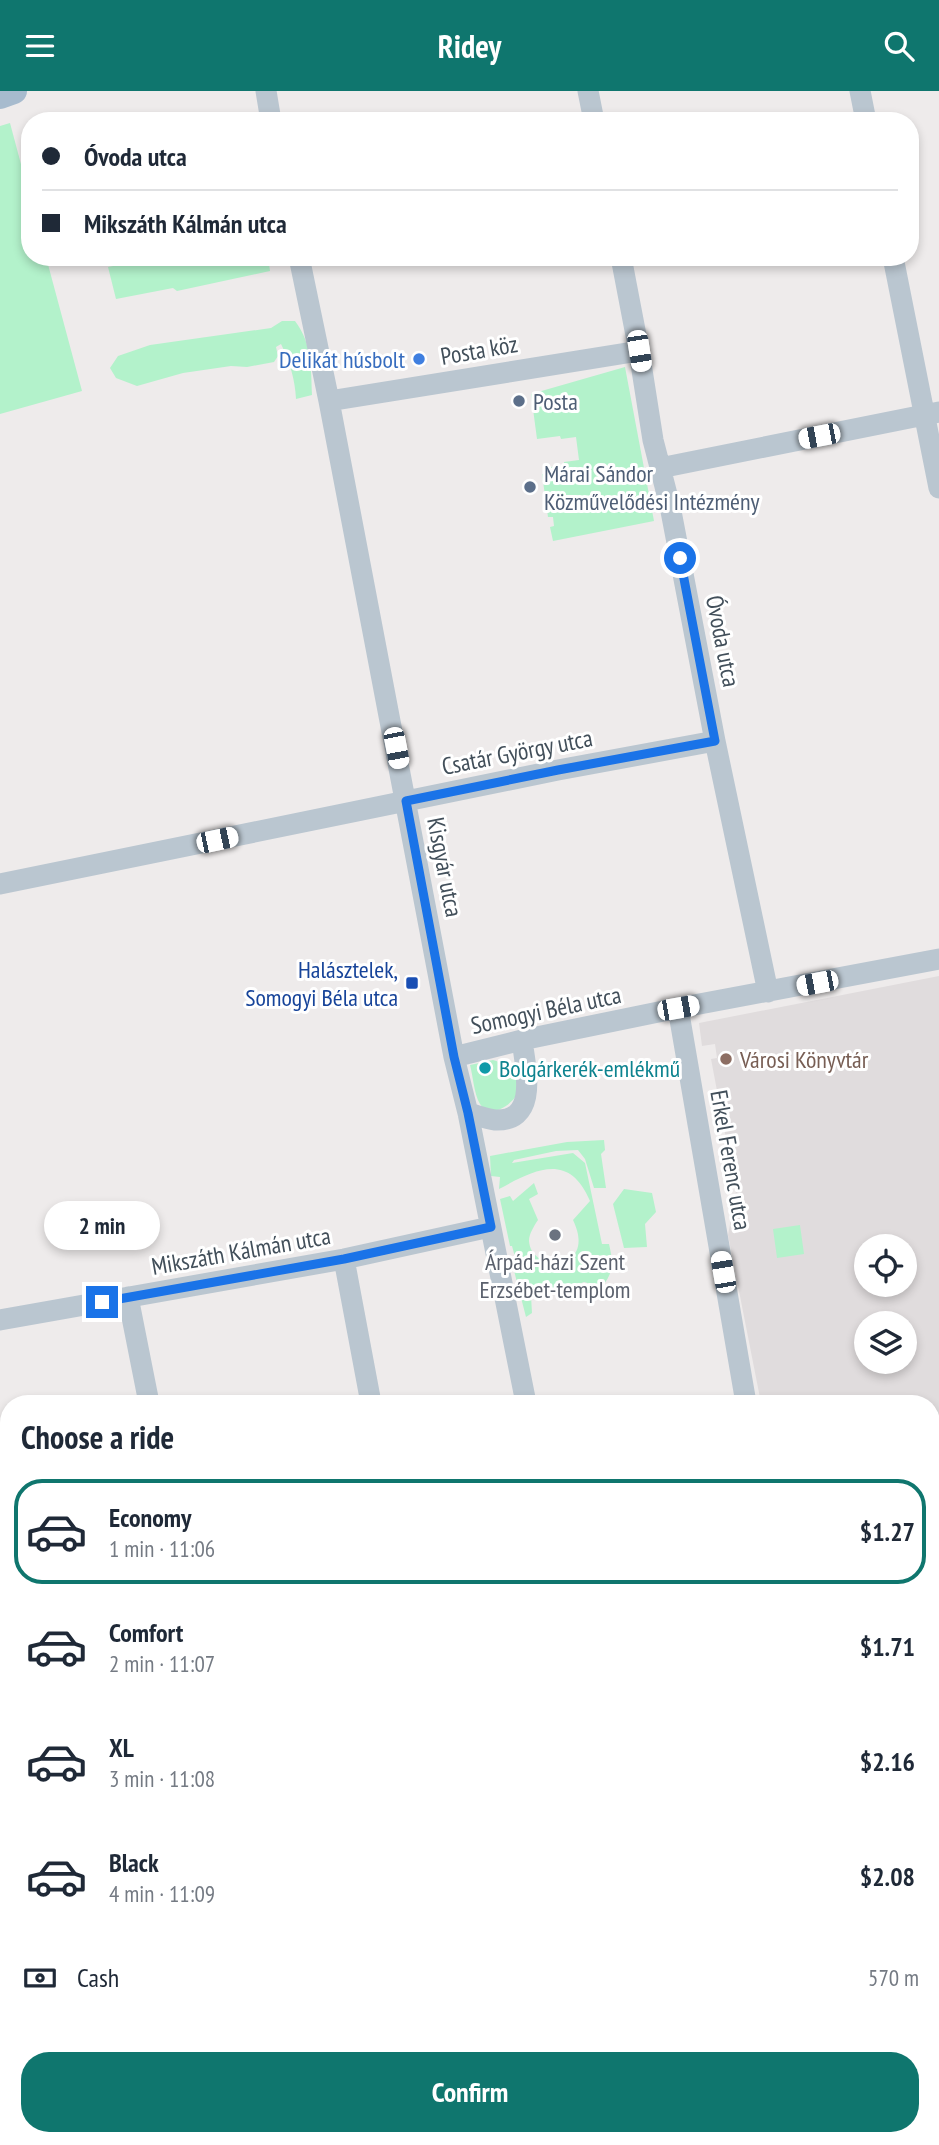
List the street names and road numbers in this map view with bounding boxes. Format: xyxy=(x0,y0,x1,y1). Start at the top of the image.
street label: Posta köz xyxy=(438,328,520,372)
street label: Óvoda utca xyxy=(699,593,747,689)
street label: Csatár György utca xyxy=(439,722,595,782)
street label: Kisgyár utca xyxy=(420,815,470,919)
street label: Somogyi Béla utca xyxy=(468,979,624,1041)
street label: Erkel Ferenc utca xyxy=(703,1088,759,1232)
street label: Mikszáth Kálmán utca xyxy=(149,1220,333,1282)

